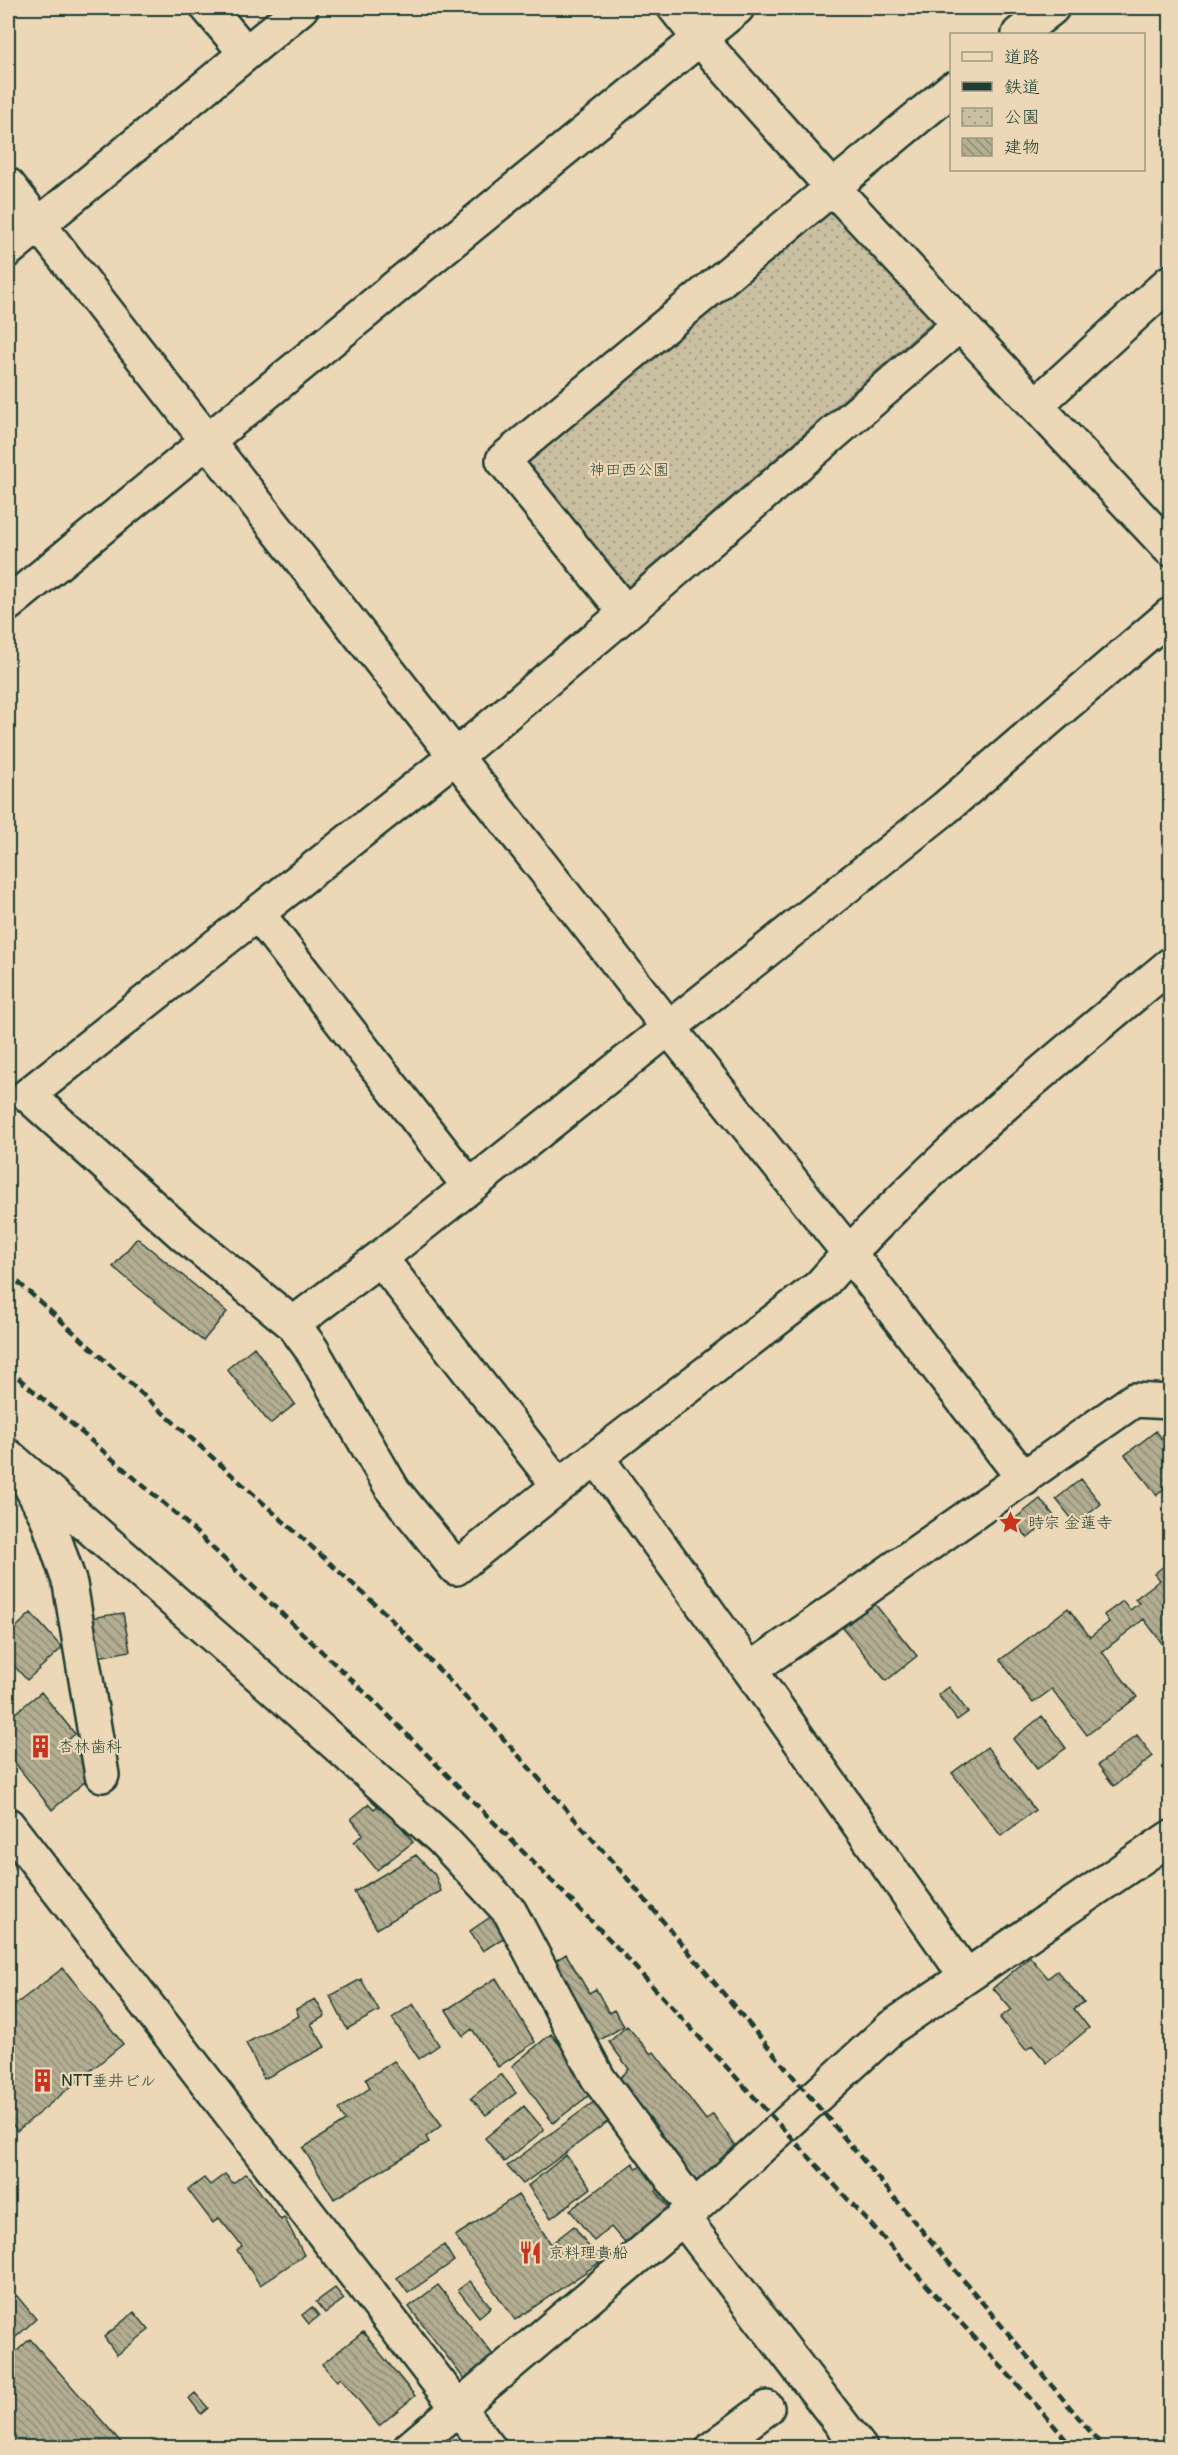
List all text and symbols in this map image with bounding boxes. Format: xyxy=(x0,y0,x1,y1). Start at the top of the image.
legend xyxy=(950,33,1145,171)
text: 道路 xyxy=(1004,47,1040,68)
text: 鉄道 xyxy=(1004,77,1040,98)
text: 公園 xyxy=(1004,107,1040,128)
text: 建物 xyxy=(1004,137,1040,158)
park label: 神田西公園 xyxy=(589,461,669,480)
place icon: 時宗 金蓮寺 xyxy=(997,1510,1023,1536)
place label: 時宗 金蓮寺 xyxy=(1028,1514,1112,1533)
building icon: 杏林歯科 xyxy=(27,1734,53,1760)
place label: 杏林歯科 xyxy=(58,1738,122,1757)
building icon: NTT垂井ビル xyxy=(30,2068,56,2094)
place label: NTT垂井ビル xyxy=(61,2072,156,2091)
restaurant icon: 京料理貴船 xyxy=(517,2240,543,2266)
place label: 京料理貴船 xyxy=(548,2244,628,2263)

